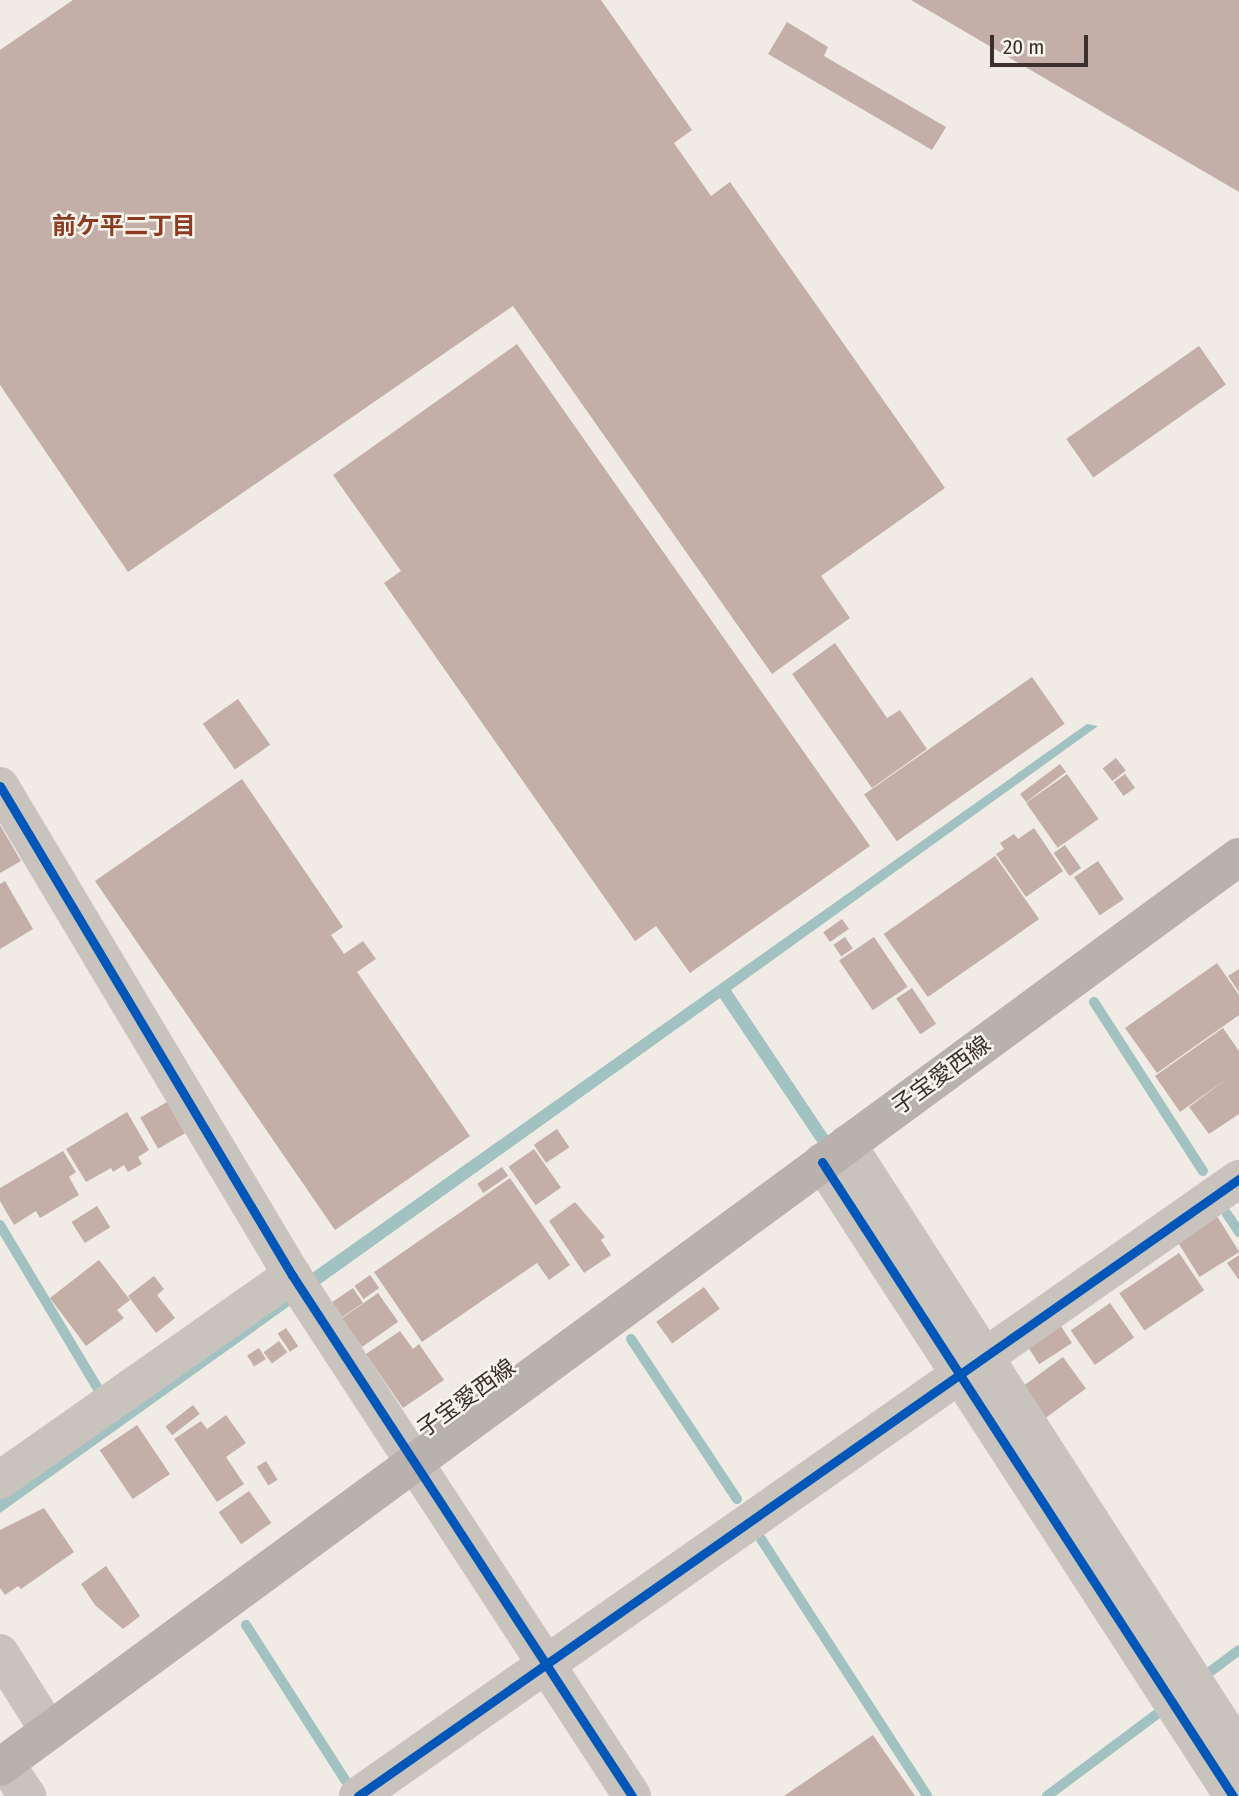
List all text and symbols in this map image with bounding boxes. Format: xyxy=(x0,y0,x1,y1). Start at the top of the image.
scale bar xyxy=(994,21,1092,65)
text: 20 m xyxy=(1003,34,1044,60)
district label: 前ケ平二丁目 xyxy=(52,213,196,241)
street label: 子宝愛西線 xyxy=(886,1030,996,1120)
street label: 子宝愛西線 xyxy=(411,1353,521,1443)

